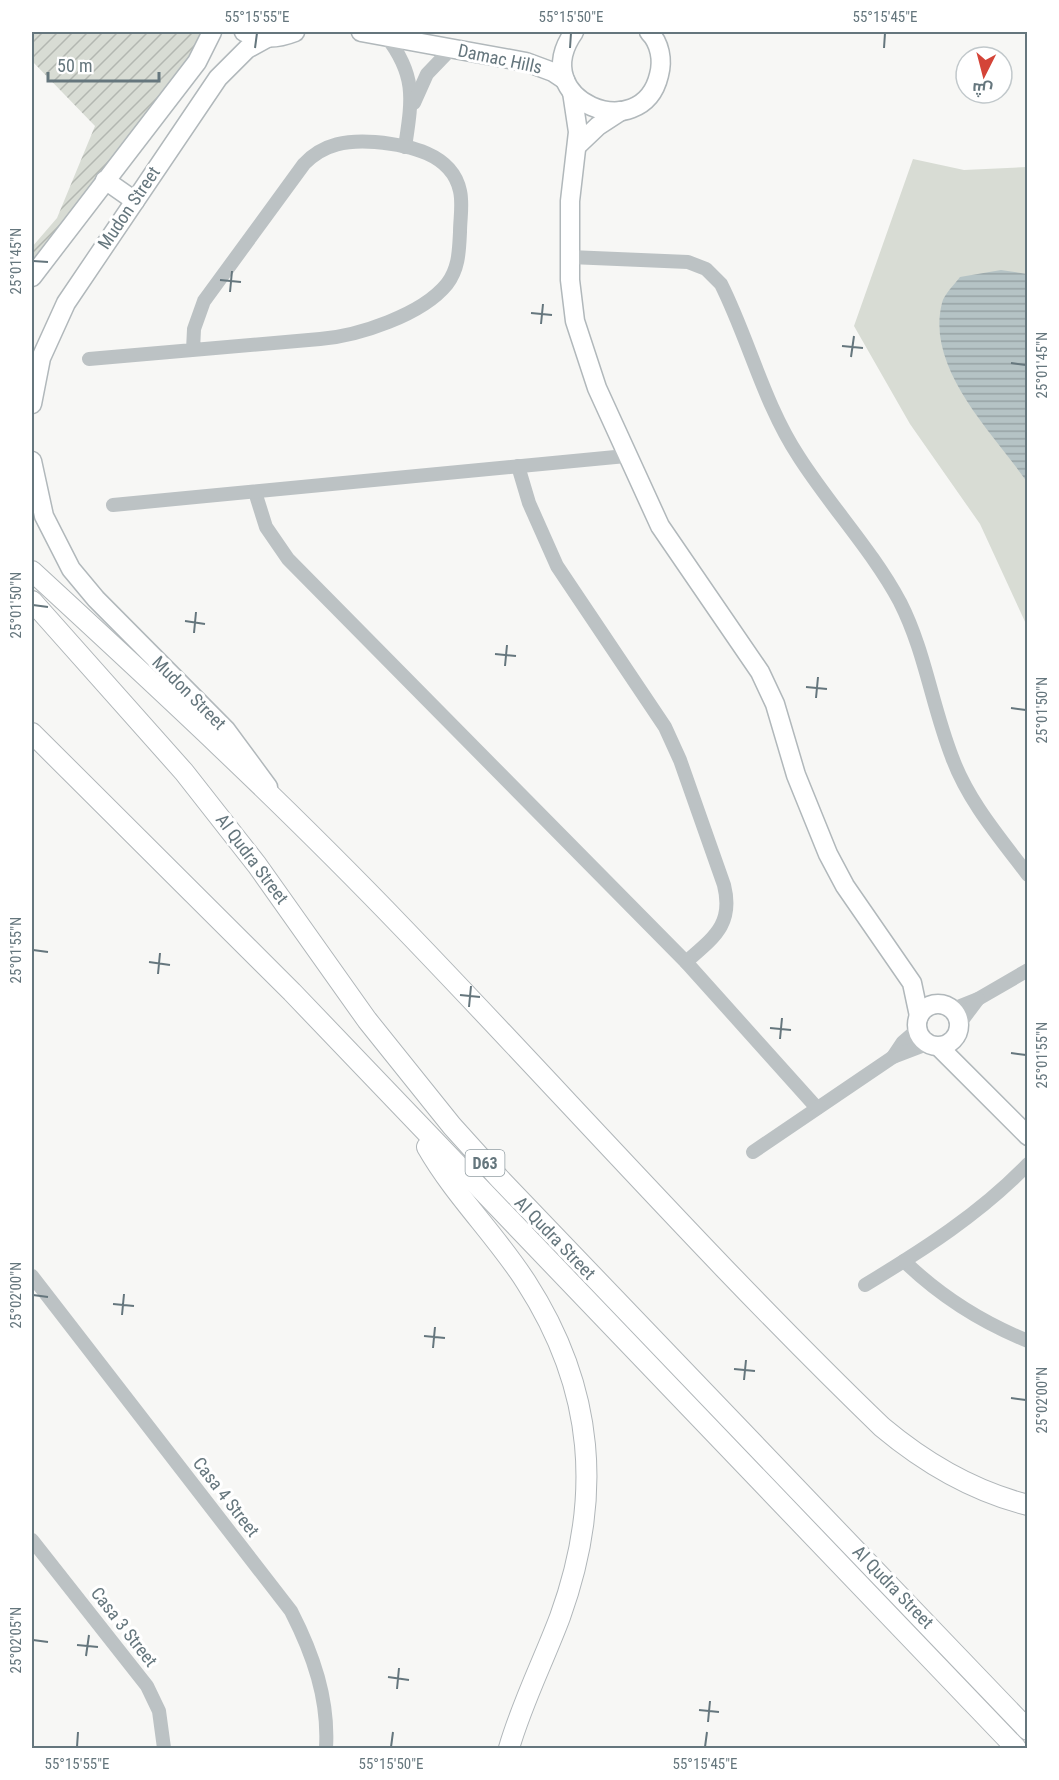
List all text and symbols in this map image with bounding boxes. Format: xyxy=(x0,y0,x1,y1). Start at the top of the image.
text: 55°15'55"E xyxy=(225,8,289,26)
text: 55°15'50"E xyxy=(539,8,603,26)
text: 55°15'45"E xyxy=(853,8,917,26)
street label: Damac Hills xyxy=(456,39,544,78)
scale bar xyxy=(48,45,159,83)
north arrow xyxy=(954,45,1014,105)
text: 50 m xyxy=(57,55,92,76)
text: ش xyxy=(971,79,994,100)
street label: Mudon Street xyxy=(93,162,164,253)
text: 25°01'45"N xyxy=(7,228,25,294)
text: 25°01'45"N xyxy=(1033,332,1051,398)
text: 25°01'50"N xyxy=(7,572,25,638)
street label: Mudon Street xyxy=(148,652,230,734)
text: 25°01'50"N xyxy=(1033,677,1051,743)
street label: Al Qudra Street xyxy=(212,810,293,908)
text: 25°01'55"N xyxy=(7,917,25,983)
text: 25°01'55"N xyxy=(1033,1022,1051,1088)
road number: D63 xyxy=(466,1150,504,1176)
street label: Al Qudra Street xyxy=(511,1192,600,1283)
text: 25°02'00"N xyxy=(7,1262,25,1328)
text: 25°02'00"N xyxy=(1033,1367,1051,1433)
street label: Casa 4 Street xyxy=(189,1453,264,1541)
street label: Al Qudra Street xyxy=(849,1541,938,1632)
street label: Casa 3 Street xyxy=(87,1583,162,1671)
text: 25°02'05"N xyxy=(7,1607,25,1673)
text: 55°15'55"E xyxy=(45,1755,109,1773)
text: 55°15'50"E xyxy=(359,1755,423,1773)
text: 55°15'45"E xyxy=(673,1755,737,1773)

